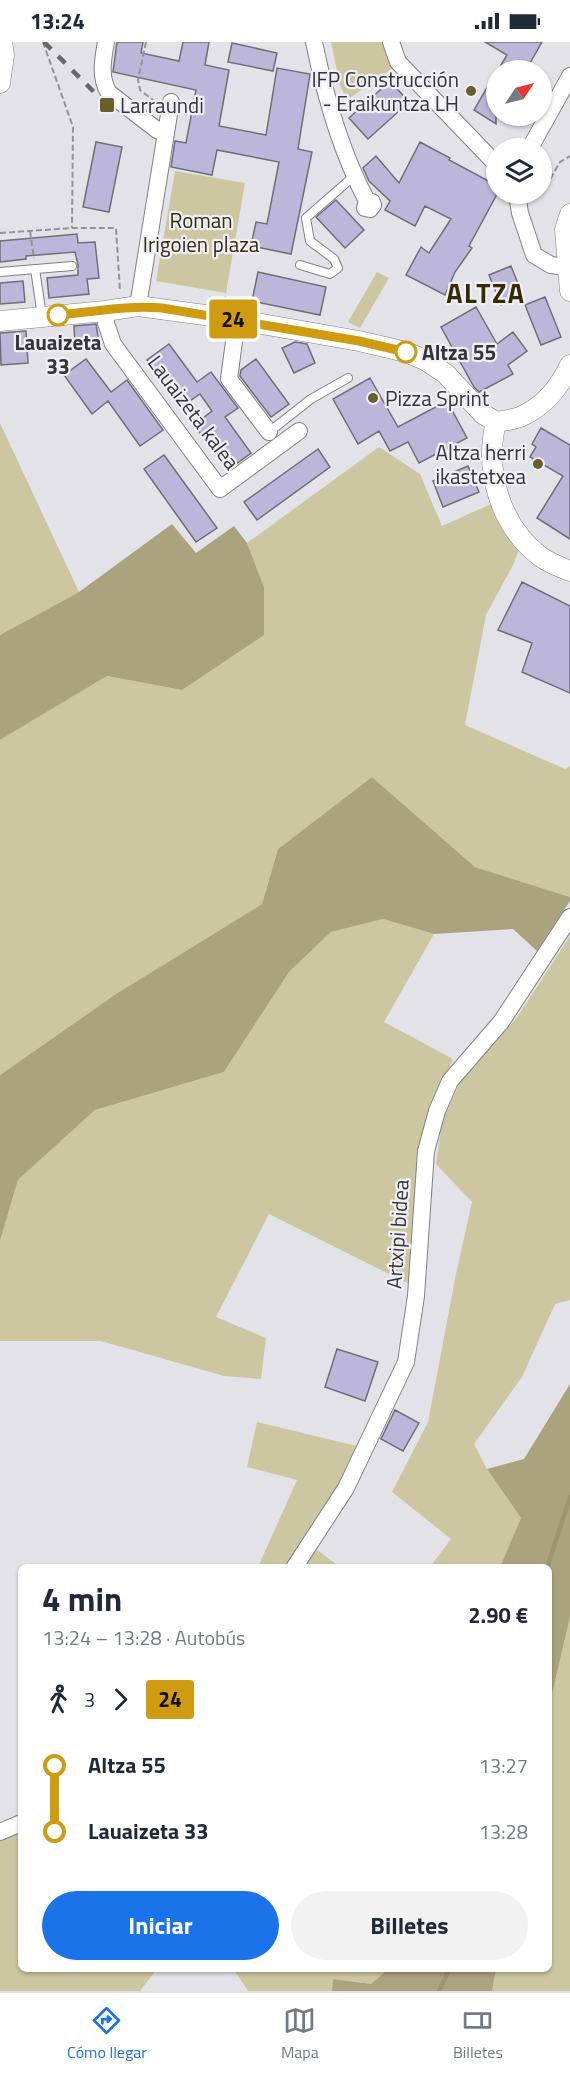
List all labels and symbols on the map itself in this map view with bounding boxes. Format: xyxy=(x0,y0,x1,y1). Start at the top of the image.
north arrow xyxy=(486,60,552,126)
place label: IFP Construcción - Eraikuntza LH xyxy=(311,63,459,119)
marker: IFP Construcción - Eraikuntza LH xyxy=(464,84,478,98)
place label: Larraundi xyxy=(120,89,204,121)
marker: Larraundi xyxy=(98,96,116,114)
park label: Roman Irigoien plaza xyxy=(143,204,260,260)
district label: ALTZA xyxy=(446,272,526,313)
line badge: 24 xyxy=(206,300,260,338)
marker: Lauaizeta 33 xyxy=(47,304,69,326)
place label: Lauaizeta 33 xyxy=(14,326,102,382)
place label: Altza 55 xyxy=(422,336,496,368)
marker: Altza 55 xyxy=(395,341,417,363)
street label: Lauaizeta kalea xyxy=(140,348,248,476)
place label: Pizza Sprint xyxy=(385,382,490,414)
marker: Pizza Sprint xyxy=(366,391,380,405)
place label: Altza herri ikastetxea xyxy=(435,436,526,492)
marker: Altza herri ikastetxea xyxy=(531,457,545,471)
street label: Artxipi bidea xyxy=(377,1178,417,1290)

